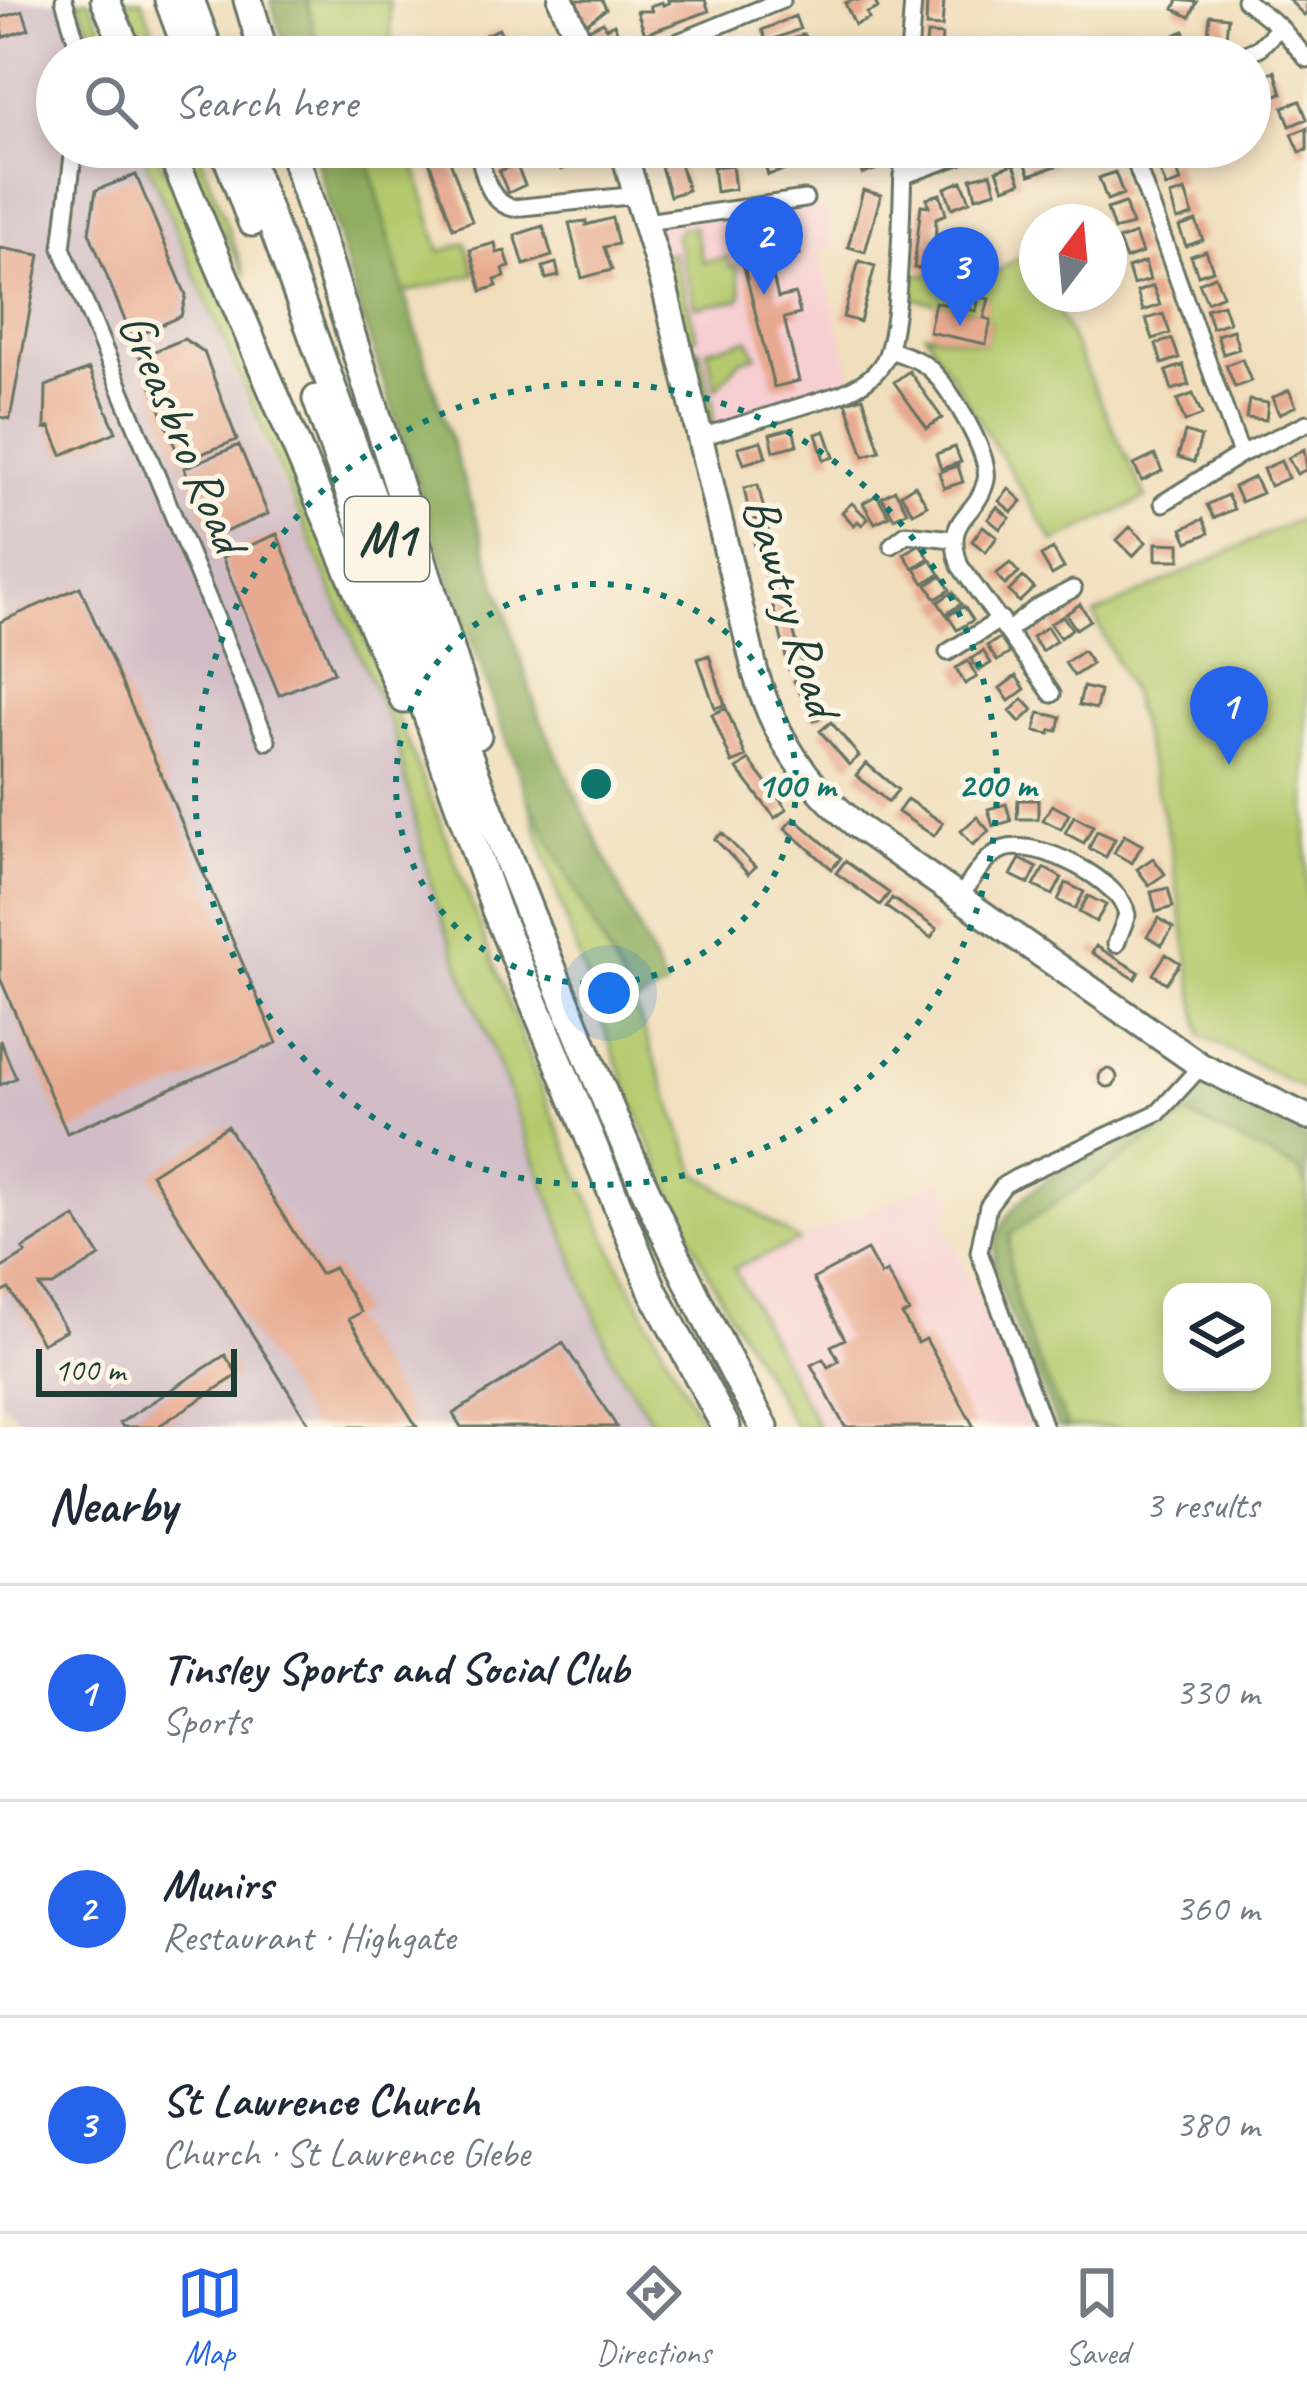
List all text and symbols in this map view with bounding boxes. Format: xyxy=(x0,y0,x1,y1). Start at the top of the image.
search box xyxy=(36,36,1271,168)
icon: search xyxy=(78,69,144,135)
text: Search here xyxy=(174,74,357,131)
pin: 2 xyxy=(725,196,803,295)
north arrow xyxy=(1019,204,1127,312)
pin: 3 xyxy=(921,227,999,326)
street label: Greasbro Road xyxy=(104,303,265,569)
street label: Bawtry Road xyxy=(729,489,858,731)
road number: M1 xyxy=(345,497,429,581)
pin: 1 xyxy=(1190,666,1268,765)
text: 100 m xyxy=(757,762,838,808)
text: 200 m xyxy=(958,762,1039,808)
centre of rings xyxy=(575,763,617,805)
your location xyxy=(579,963,639,1023)
map controls xyxy=(1163,1283,1271,1391)
button: layers xyxy=(1163,1283,1271,1391)
scale bar xyxy=(36,1343,237,1396)
text: 100 m xyxy=(54,1349,125,1391)
text: Nearby xyxy=(48,1473,176,1537)
text: 3 results xyxy=(1145,1481,1259,1530)
text: Tinsley Sports and Social Club xyxy=(162,1640,629,1697)
text: 1 xyxy=(78,1668,96,1717)
text: 330 m xyxy=(1175,1668,1259,1717)
text: Sports xyxy=(162,1697,250,1746)
text: Munirs xyxy=(162,1856,272,1913)
text: 2 xyxy=(78,1884,96,1933)
text: 360 m xyxy=(1175,1884,1259,1933)
text: Restaurant · Highgate xyxy=(162,1913,455,1962)
text: St Lawrence Church xyxy=(162,2072,480,2129)
text: 3 xyxy=(78,2100,96,2149)
text: 380 m xyxy=(1175,2100,1259,2149)
text: Church · St Lawrence Glebe xyxy=(162,2129,530,2178)
tab: Map xyxy=(177,2260,243,2374)
tab: Directions xyxy=(596,2260,711,2374)
tab: Saved xyxy=(1064,2260,1130,2374)

